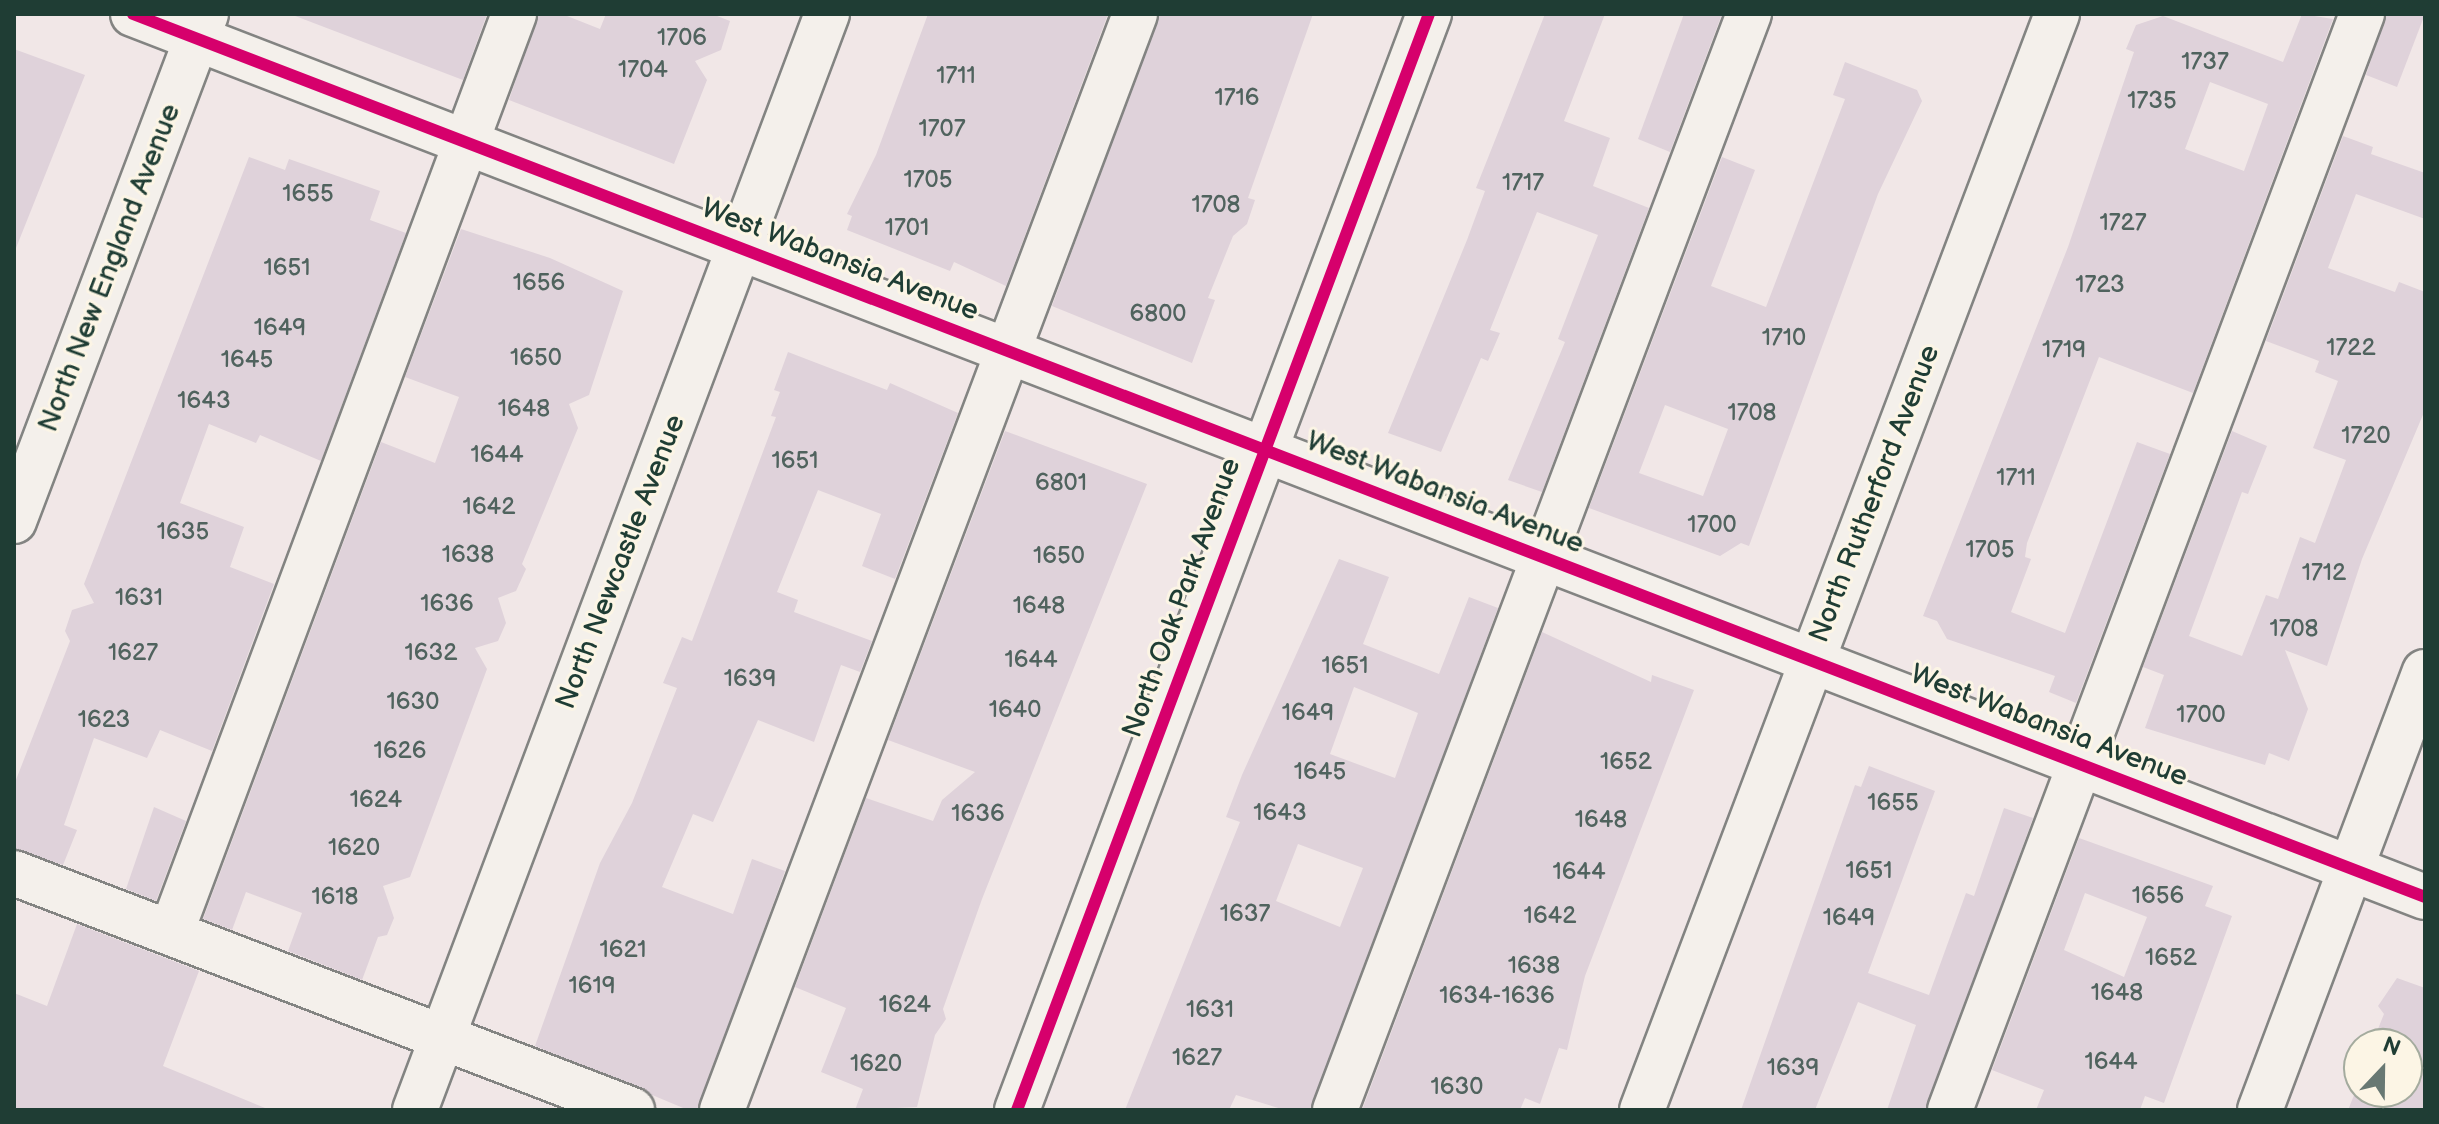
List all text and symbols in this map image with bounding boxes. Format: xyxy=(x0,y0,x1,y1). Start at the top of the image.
house number: 1706 xyxy=(657,24,707,52)
house number: 1737 xyxy=(2181,48,2229,76)
house number: 1704 xyxy=(618,56,668,84)
house number: 1711 xyxy=(936,62,976,90)
house number: 1716 xyxy=(1214,84,1260,112)
house number: 1735 xyxy=(2127,87,2177,115)
street label: North New England Avenue xyxy=(32,99,188,437)
house number: 1707 xyxy=(919,115,965,143)
house number: 1705 xyxy=(904,166,952,194)
house number: 1717 xyxy=(1502,169,1544,197)
house number: 1655 xyxy=(282,180,334,208)
street label: West Wabansia Avenue xyxy=(696,191,984,329)
house number: 1708 xyxy=(1191,191,1241,219)
house number: 1727 xyxy=(2099,209,2147,237)
house number: 1701 xyxy=(885,214,929,242)
house number: 1651 xyxy=(264,254,310,282)
house number: 1656 xyxy=(513,269,565,297)
house number: 1723 xyxy=(2075,271,2125,299)
house number: 6800 xyxy=(1130,300,1186,328)
house number: 1649 xyxy=(254,314,306,342)
house number: 1710 xyxy=(1762,324,1806,352)
house number: 1722 xyxy=(2326,334,2376,362)
house number: 1719 xyxy=(2042,336,2086,364)
street label: North Rutherford Avenue xyxy=(1803,341,1947,647)
house number: 1650 xyxy=(510,344,562,372)
house number: 1645 xyxy=(221,346,273,374)
house number: 1643 xyxy=(177,387,231,415)
house number: 1648 xyxy=(498,395,550,423)
house number: 1708 xyxy=(1727,399,1777,427)
street label: North Newcastle Avenue xyxy=(549,410,693,714)
house number: 1720 xyxy=(2341,422,2391,450)
street label: West Wabansia Avenue xyxy=(1301,424,1589,562)
house number: 1644 xyxy=(470,441,524,469)
house number: 1651 xyxy=(772,447,818,475)
street label: North Oak Park Avenue xyxy=(1116,454,1248,742)
house number: 1711 xyxy=(1996,464,2036,492)
house number: 6801 xyxy=(1035,469,1087,497)
house number: 1642 xyxy=(463,493,515,521)
house number: 1700 xyxy=(1687,511,1737,539)
house number: 1635 xyxy=(157,518,209,546)
house number: 1705 xyxy=(1966,536,2014,564)
house number: 1638 xyxy=(442,541,494,569)
house number: 1650 xyxy=(1033,542,1085,570)
house number: 1712 xyxy=(2302,559,2346,587)
house number: 1631 xyxy=(115,584,163,612)
house number: 1636 xyxy=(420,590,474,618)
house number: 1648 xyxy=(1013,592,1065,620)
house number: 1708 xyxy=(2269,615,2319,643)
house number: 1627 xyxy=(108,639,158,667)
house number: 1632 xyxy=(405,639,457,667)
house number: 1644 xyxy=(1004,646,1058,674)
house number: 1651 xyxy=(1322,652,1368,680)
street label: West Wabansia Avenue xyxy=(1905,657,2193,795)
house number: 1639 xyxy=(724,665,776,693)
house number: 1630 xyxy=(387,688,439,716)
house number: 1640 xyxy=(989,696,1041,724)
house number: 1649 xyxy=(1282,699,1334,727)
house number: 1700 xyxy=(2176,701,2226,729)
house number: 1623 xyxy=(78,706,130,734)
house number: 1626 xyxy=(374,737,426,765)
house number: 1652 xyxy=(1600,748,1652,776)
house number: 1645 xyxy=(1294,758,1346,786)
house number: 1624 xyxy=(350,786,402,814)
house number: 1655 xyxy=(1867,789,1919,817)
house number: 1643 xyxy=(1253,799,1307,827)
house number: 1636 xyxy=(951,800,1005,828)
house number: 1648 xyxy=(1575,806,1627,834)
house number: 1620 xyxy=(328,834,380,862)
house number: 1651 xyxy=(1846,857,1892,885)
house number: 1644 xyxy=(1552,858,1606,886)
house number: 1656 xyxy=(2132,882,2184,910)
house number: 1618 xyxy=(311,883,359,911)
house number: 1637 xyxy=(1220,900,1270,928)
house number: 1642 xyxy=(1524,902,1576,930)
house number: 1649 xyxy=(1823,904,1875,932)
house number: 1621 xyxy=(599,936,647,964)
house number: 1652 xyxy=(2145,944,2197,972)
house number: 1638 xyxy=(1508,952,1560,980)
house number: 1619 xyxy=(568,972,616,1000)
house number: 1648 xyxy=(2091,979,2143,1007)
house number: 1634-1636 xyxy=(1439,982,1555,1010)
house number: 1624 xyxy=(879,991,931,1019)
house number: 1631 xyxy=(1186,996,1234,1024)
north arrow xyxy=(2343,1028,2423,1108)
text: N xyxy=(2379,1032,2404,1063)
house number: 1627 xyxy=(1172,1044,1222,1072)
house number: 1644 xyxy=(2084,1048,2138,1076)
house number: 1620 xyxy=(850,1050,902,1078)
house number: 1639 xyxy=(1767,1054,1819,1082)
house number: 1630 xyxy=(1431,1073,1483,1101)

